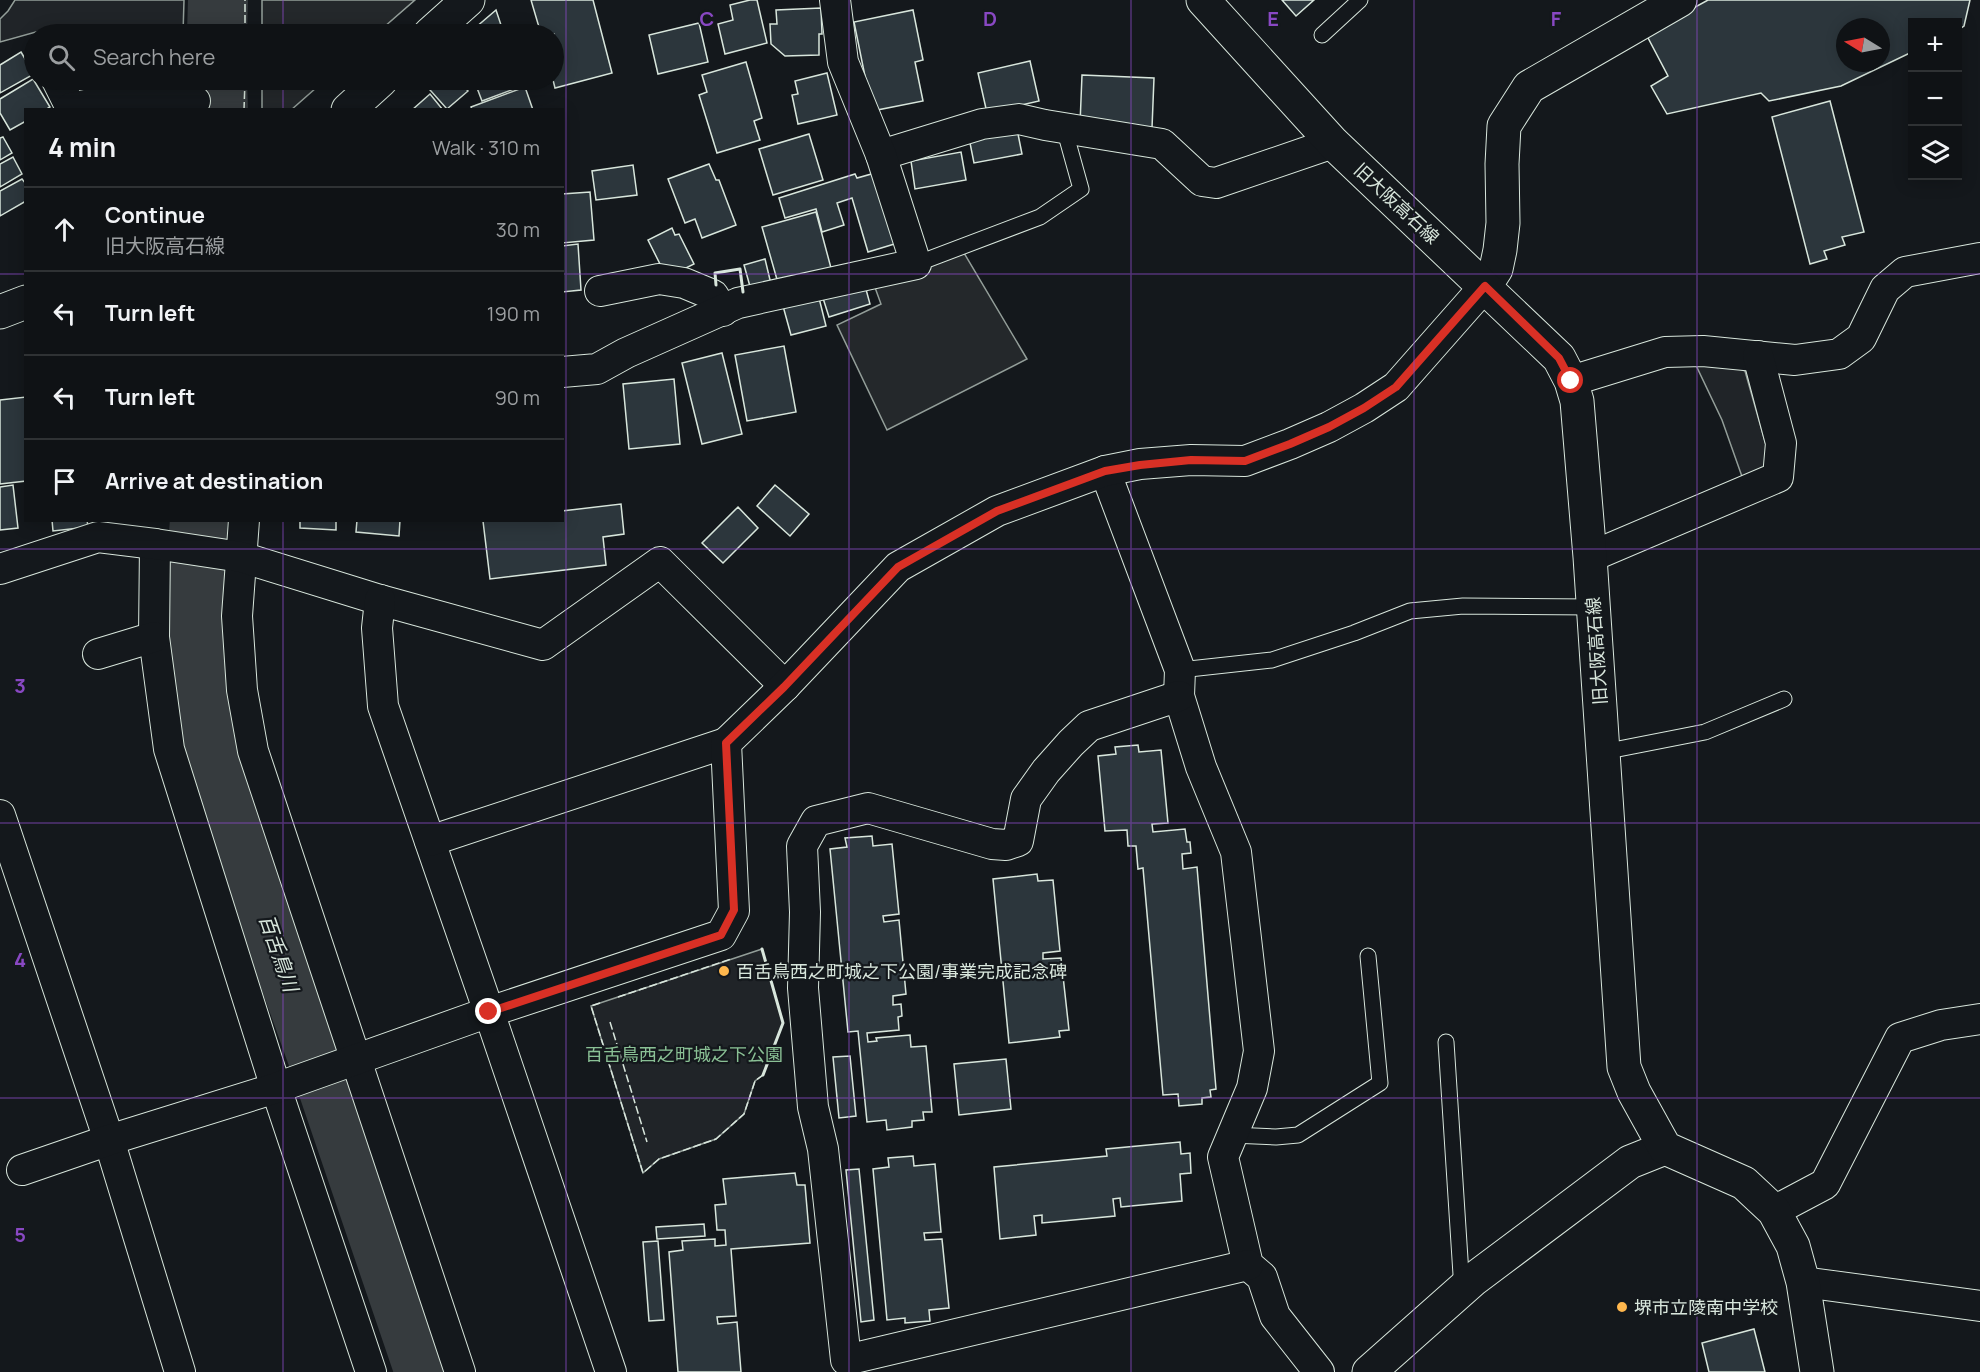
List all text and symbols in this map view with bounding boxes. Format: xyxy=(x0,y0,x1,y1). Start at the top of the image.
text: C xyxy=(700,5,714,32)
text: D xyxy=(983,5,997,32)
text: E xyxy=(1267,5,1279,32)
text: F xyxy=(1551,5,1562,32)
north arrow xyxy=(1836,18,1890,72)
map controls xyxy=(1908,18,1962,180)
button: + xyxy=(1908,18,1962,72)
search box xyxy=(24,24,564,90)
icon: search xyxy=(45,41,78,74)
text: Search here xyxy=(93,42,215,72)
button: − xyxy=(1908,72,1962,126)
button: layers xyxy=(1908,126,1962,180)
text: 4 min xyxy=(48,129,116,165)
text: Walk · 310 m xyxy=(432,134,540,161)
street label: 旧大阪高石線 xyxy=(1349,157,1445,249)
text: Continue xyxy=(105,200,205,230)
icon: ahead xyxy=(48,213,81,246)
text: 30 m xyxy=(496,216,540,243)
text: 旧大阪高石線 xyxy=(105,232,225,259)
icon: left xyxy=(48,297,81,330)
text: Turn left xyxy=(105,298,195,328)
text: 190 m xyxy=(487,300,540,327)
route start xyxy=(1557,367,1583,393)
icon: left xyxy=(48,381,81,414)
text: Turn left xyxy=(105,382,195,412)
text: 90 m xyxy=(494,384,540,411)
icon: arrive xyxy=(48,465,81,498)
text: Arrive at destination xyxy=(105,466,323,496)
street label: 旧大阪高石線 xyxy=(1580,596,1612,706)
text: 3 xyxy=(14,672,26,699)
water label: 百舌鳥川 xyxy=(253,911,305,997)
text: 4 xyxy=(14,946,26,973)
place label: 百舌鳥西之町城之下公園/事業完成記念碑 xyxy=(736,959,1067,983)
marker: 百舌鳥西之町城之下公園/事業完成記念碑 xyxy=(717,964,731,978)
route end xyxy=(475,998,501,1024)
park label: 百舌鳥西之町城之下公園 xyxy=(585,1042,783,1066)
text: 5 xyxy=(14,1221,26,1248)
place label: 堺市立陵南中学校 xyxy=(1634,1295,1778,1319)
marker: 堺市立陵南中学校 xyxy=(1615,1300,1629,1314)

